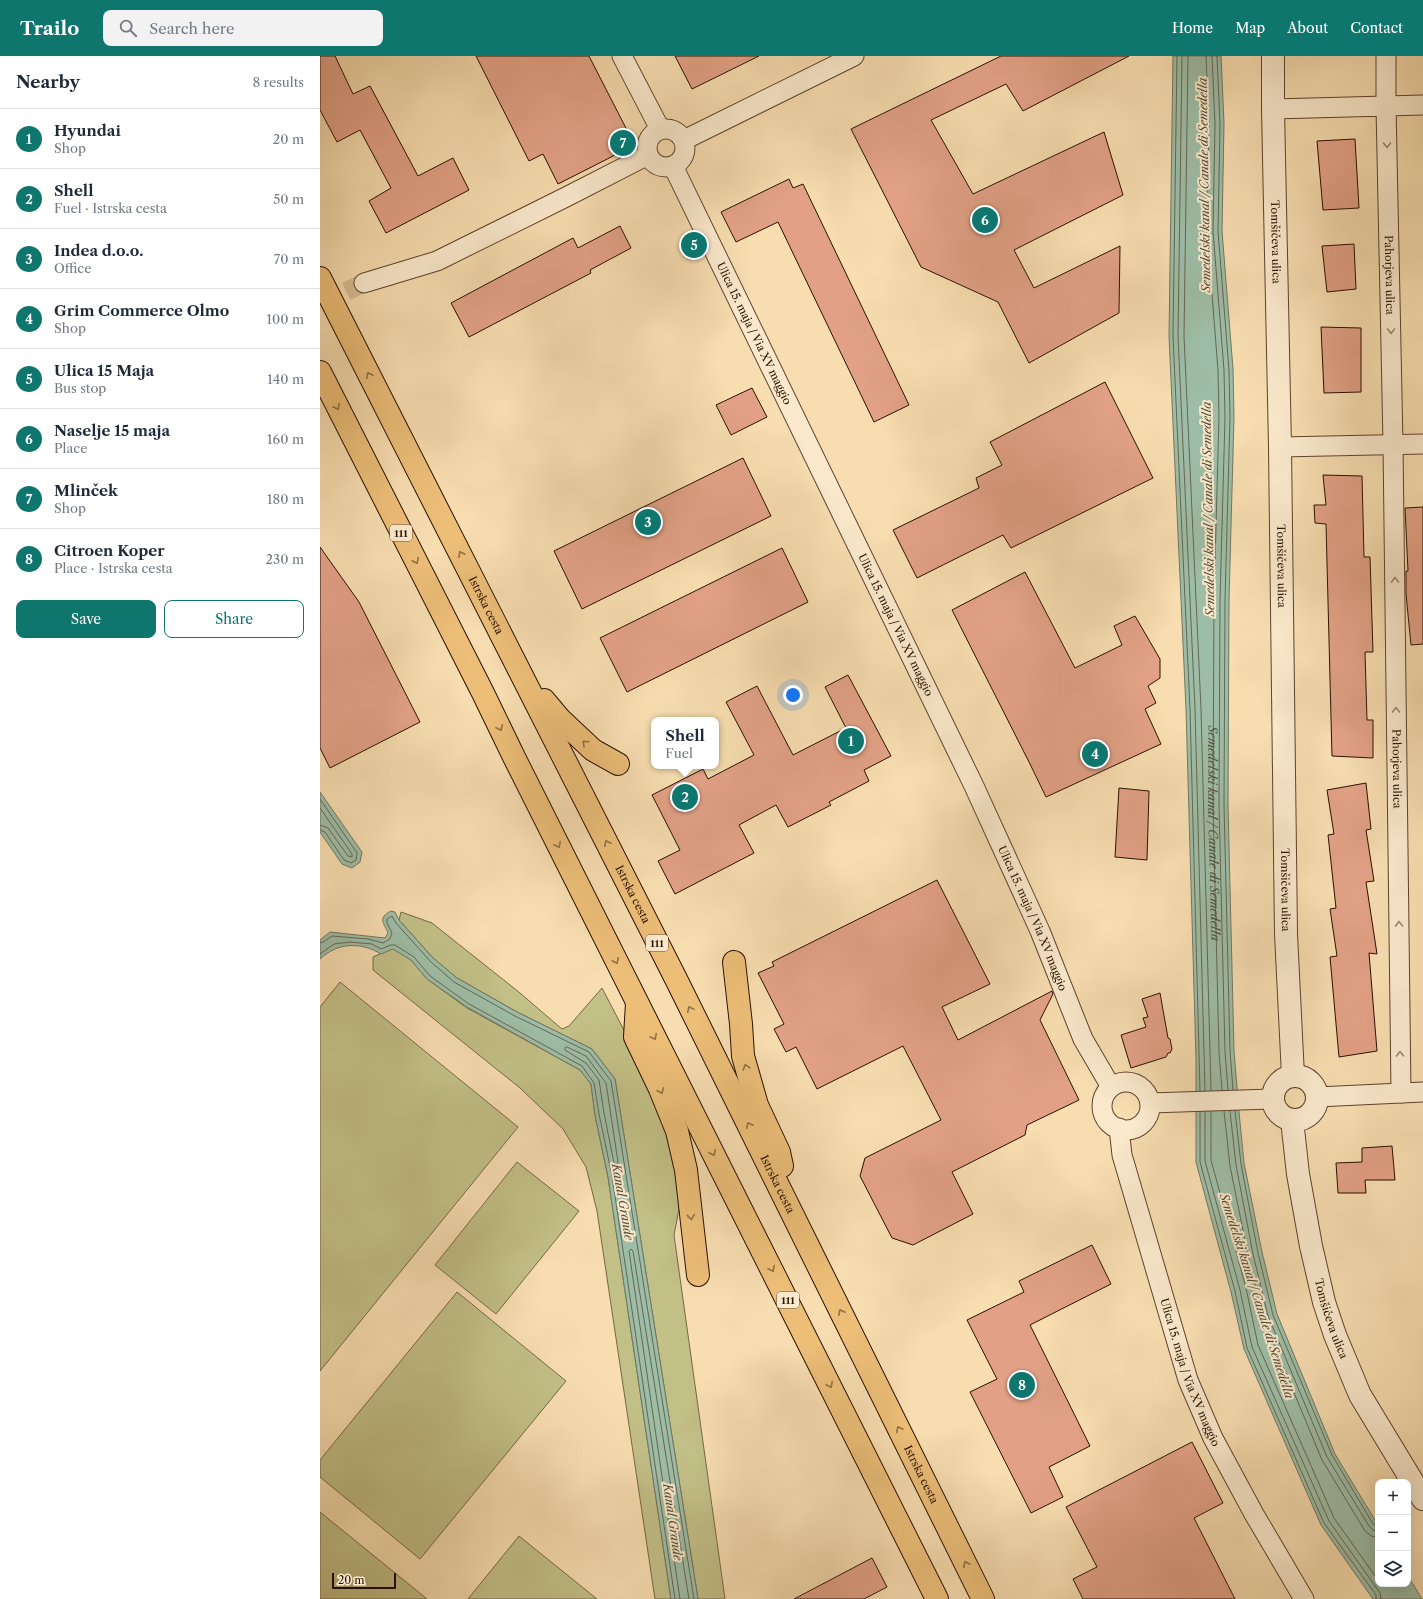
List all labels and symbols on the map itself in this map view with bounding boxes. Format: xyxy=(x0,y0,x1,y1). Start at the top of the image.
water label: Semedelski kanal / Canale di Semedella xyxy=(1195,77,1213,294)
pin: 7 xyxy=(610,128,636,158)
one-way arrow xyxy=(1383,142,1391,148)
street label: Tomšičeva ulica xyxy=(1268,200,1284,284)
pin: 6 xyxy=(972,205,998,235)
pin: 5 xyxy=(681,230,707,260)
street label: Pahorjeva ulica xyxy=(1382,235,1397,315)
street label: Ulica 15. maja / Via XV maggio xyxy=(714,260,795,407)
one-way arrow xyxy=(1387,328,1395,334)
one-way arrow xyxy=(367,371,374,379)
water label: Semedelski kanal / Canale di Semedella xyxy=(1199,401,1217,618)
one-way arrow xyxy=(333,403,340,411)
pin: 3 xyxy=(635,507,661,537)
street label: Tomšičeva ulica xyxy=(1274,524,1289,608)
road number: 111 xyxy=(390,525,412,541)
one-way arrow xyxy=(458,551,466,558)
street label: Ulica 15. maja / Via XV maggio xyxy=(855,551,936,699)
one-way arrow xyxy=(411,556,418,564)
street label: Istrska cesta xyxy=(466,574,507,637)
one-way arrow xyxy=(1391,577,1399,583)
your location xyxy=(783,685,803,705)
one-way arrow xyxy=(1392,707,1400,713)
one-way arrow xyxy=(495,724,503,731)
water label: Semedelski kanal / Canale di Semedella xyxy=(1205,725,1224,941)
pin: 1 xyxy=(838,726,864,756)
street label: Pahorjeva ulica xyxy=(1390,729,1404,809)
pin: 4 xyxy=(1082,739,1108,769)
one-way arrow xyxy=(582,740,590,748)
pin: 2 xyxy=(672,782,698,812)
one-way arrow xyxy=(604,839,612,847)
one-way arrow xyxy=(553,840,560,848)
street label: Ulica 15. maja / Via XV maggio xyxy=(995,844,1070,993)
street label: Tomšičeva ulica xyxy=(1278,848,1293,932)
street label: Istrska cesta xyxy=(612,863,654,926)
one-way arrow xyxy=(1395,921,1403,927)
road number: 111 xyxy=(646,935,668,951)
one-way arrow xyxy=(611,956,619,964)
one-way arrow xyxy=(688,1005,695,1013)
one-way arrow xyxy=(650,1033,657,1040)
one-way arrow xyxy=(1396,1051,1404,1057)
one-way arrow xyxy=(742,1063,751,1070)
one-way arrow xyxy=(656,1087,664,1095)
one-way arrow xyxy=(746,1122,753,1129)
one-way arrow xyxy=(708,1149,716,1156)
street label: Istrska cesta xyxy=(757,1153,798,1216)
water label: Kanal Grande xyxy=(609,1161,637,1243)
water label: Semedelski kanal / Canale di Semedella xyxy=(1216,1191,1297,1400)
one-way arrow xyxy=(687,1214,696,1220)
one-way arrow xyxy=(767,1265,775,1272)
street label: Tomšičeva ulica xyxy=(1312,1277,1351,1361)
road number: 111 xyxy=(777,1292,799,1308)
street label: Ulica 15. maja / Via XV maggio xyxy=(1157,1296,1223,1449)
one-way arrow xyxy=(838,1309,846,1317)
pin: 8 xyxy=(1009,1370,1035,1400)
one-way arrow xyxy=(826,1381,833,1388)
one-way arrow xyxy=(896,1426,904,1433)
street label: Istrska cesta xyxy=(901,1443,942,1506)
water label: Kanal Grande xyxy=(660,1482,686,1563)
one-way arrow xyxy=(963,1561,971,1568)
scale bar xyxy=(332,1571,396,1590)

